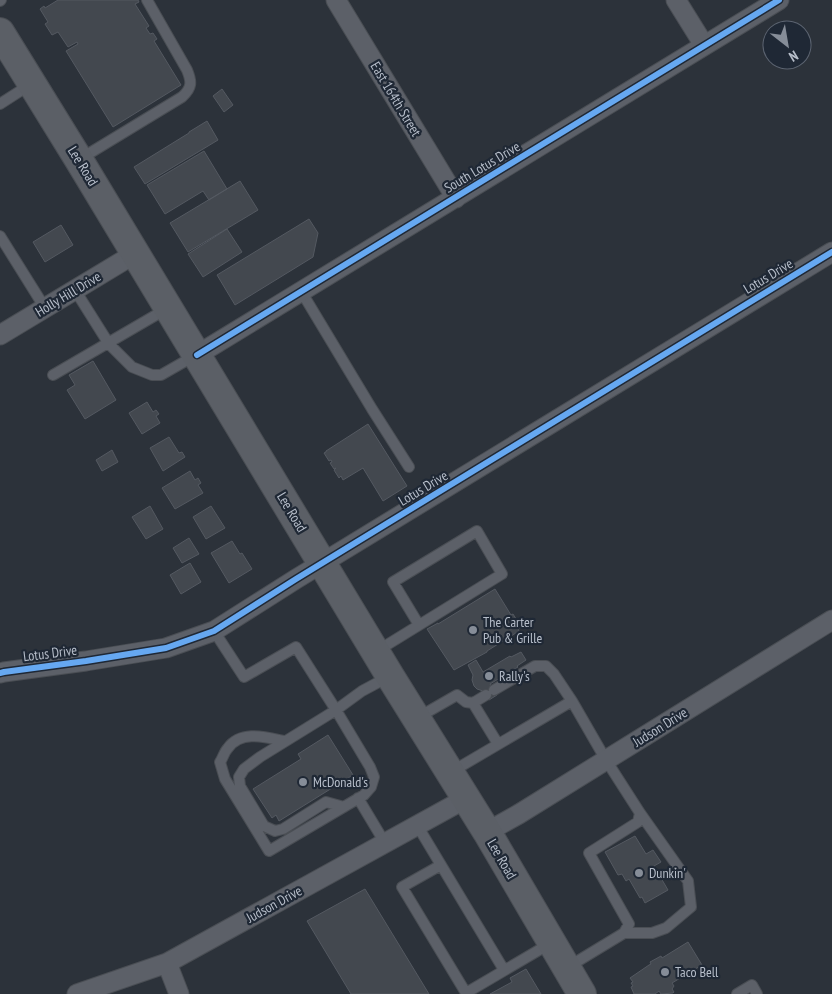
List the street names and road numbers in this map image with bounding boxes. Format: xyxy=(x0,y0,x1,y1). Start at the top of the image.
street label: East 164th Street xyxy=(367,58,425,140)
street label: South Lotus Drive xyxy=(441,137,523,197)
street label: Lee Road xyxy=(64,143,102,189)
street label: Lotus Drive xyxy=(740,254,796,298)
street label: Holly Hill Drive xyxy=(32,267,104,321)
street label: Lotus Drive xyxy=(395,466,451,510)
street label: Lee Road xyxy=(273,489,311,535)
street label: Lotus Drive xyxy=(22,641,78,665)
street label: Judson Drive xyxy=(629,703,691,751)
street label: Lee Road xyxy=(483,836,521,882)
street label: Judson Drive xyxy=(242,881,305,927)

